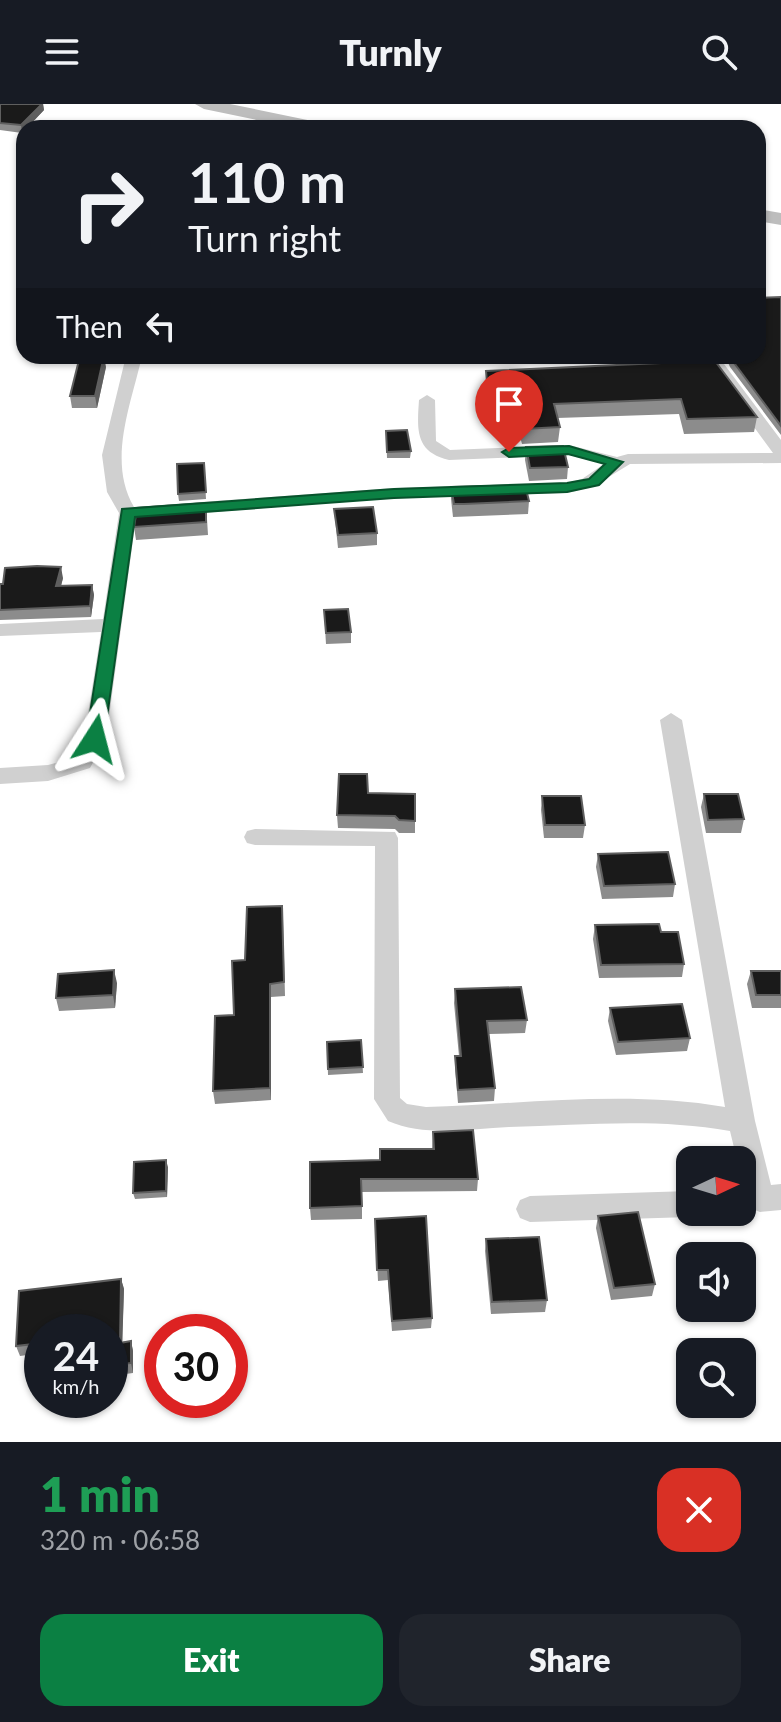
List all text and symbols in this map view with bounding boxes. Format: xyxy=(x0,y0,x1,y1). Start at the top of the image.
icon: menu xyxy=(40,30,84,74)
text: Turnly xyxy=(339,30,442,74)
icon: search xyxy=(697,30,741,74)
text: 110 m xyxy=(188,148,346,215)
icon: right xyxy=(56,152,160,256)
text: Turn right xyxy=(188,216,341,260)
icon: left xyxy=(139,304,183,348)
text: Then xyxy=(56,308,123,344)
pin xyxy=(475,370,543,452)
icon: arrive xyxy=(487,382,531,426)
position arrow xyxy=(53,697,137,781)
north arrow xyxy=(676,1146,756,1226)
map controls xyxy=(676,1146,756,1418)
button: sound xyxy=(676,1242,756,1322)
speed limit sign: 30 xyxy=(144,1314,248,1418)
text: 24 xyxy=(53,1332,99,1380)
button: search xyxy=(676,1338,756,1418)
text: km/h xyxy=(53,1374,99,1398)
text: 1 min xyxy=(40,1465,160,1522)
button: close xyxy=(657,1468,741,1552)
text: 320 m · 06:58 xyxy=(40,1524,200,1556)
button: Exit xyxy=(40,1614,383,1706)
button: Share xyxy=(399,1614,741,1706)

